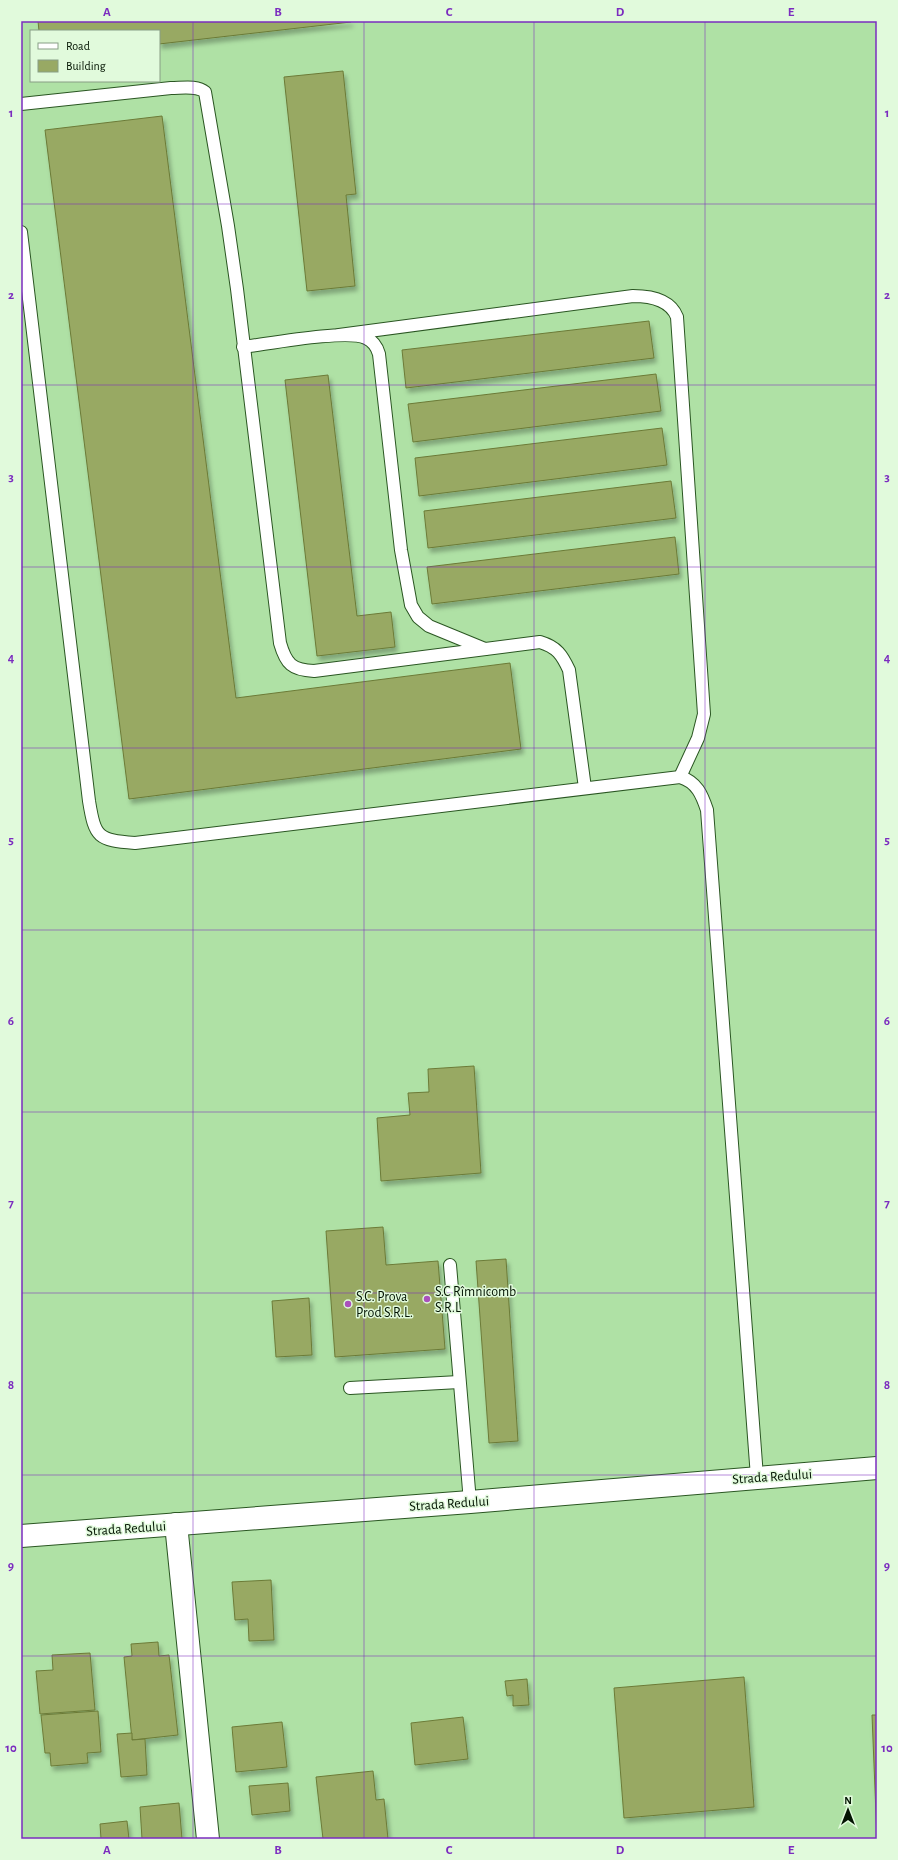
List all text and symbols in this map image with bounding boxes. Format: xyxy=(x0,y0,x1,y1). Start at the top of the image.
text: A xyxy=(103,6,111,19)
text: B xyxy=(274,6,282,19)
text: C xyxy=(446,6,453,19)
text: D xyxy=(616,6,625,19)
text: E xyxy=(788,6,795,19)
legend xyxy=(30,30,160,82)
text: Road xyxy=(66,40,90,52)
text: Building xyxy=(66,60,106,72)
text: 1 xyxy=(9,107,13,120)
text: 1 xyxy=(885,107,889,120)
text: 2 xyxy=(8,289,14,302)
text: 2 xyxy=(884,289,890,302)
text: 3 xyxy=(8,471,14,484)
text: 3 xyxy=(884,471,890,484)
text: 4 xyxy=(8,652,15,665)
text: 4 xyxy=(884,652,891,665)
text: 5 xyxy=(8,834,14,847)
text: 5 xyxy=(884,834,890,847)
text: 6 xyxy=(8,1015,14,1028)
text: 6 xyxy=(884,1015,890,1028)
text: 7 xyxy=(8,1197,14,1210)
text: 7 xyxy=(884,1197,890,1210)
place label: S.C Rîmnicomb S.R.L xyxy=(435,1285,516,1315)
place label: S.C. Prova Prod S.R.L. xyxy=(356,1290,413,1320)
marker: S.C Rîmnicomb S.R.L xyxy=(422,1294,432,1304)
marker: S.C. Prova Prod S.R.L. xyxy=(343,1299,353,1309)
text: 8 xyxy=(8,1379,14,1392)
text: 8 xyxy=(884,1379,890,1392)
street label: Strada Redului xyxy=(732,1467,812,1487)
street label: Strada Redului xyxy=(409,1494,489,1514)
street label: Strada Redului xyxy=(86,1519,166,1539)
text: 9 xyxy=(8,1560,14,1573)
text: 9 xyxy=(884,1560,890,1573)
text: 10 xyxy=(5,1742,17,1755)
text: 10 xyxy=(881,1742,893,1755)
north arrow xyxy=(828,1790,868,1830)
text: N xyxy=(844,1795,852,1806)
text: A xyxy=(103,1844,111,1857)
text: B xyxy=(274,1844,282,1857)
text: C xyxy=(446,1844,453,1857)
text: D xyxy=(616,1844,625,1857)
text: E xyxy=(788,1844,795,1857)

